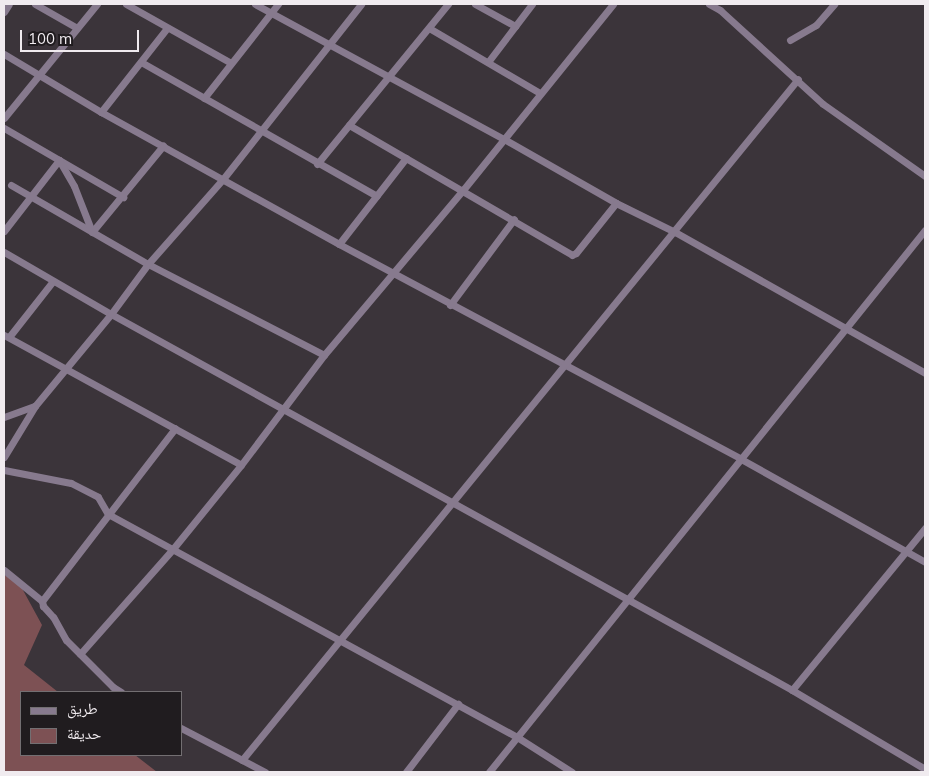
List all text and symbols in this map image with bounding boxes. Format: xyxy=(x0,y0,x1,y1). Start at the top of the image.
scale bar xyxy=(22,20,141,52)
text: 100 m xyxy=(28,29,72,48)
legend xyxy=(20,691,182,756)
text: طريق xyxy=(67,699,98,718)
text: حديقة xyxy=(67,724,101,743)

